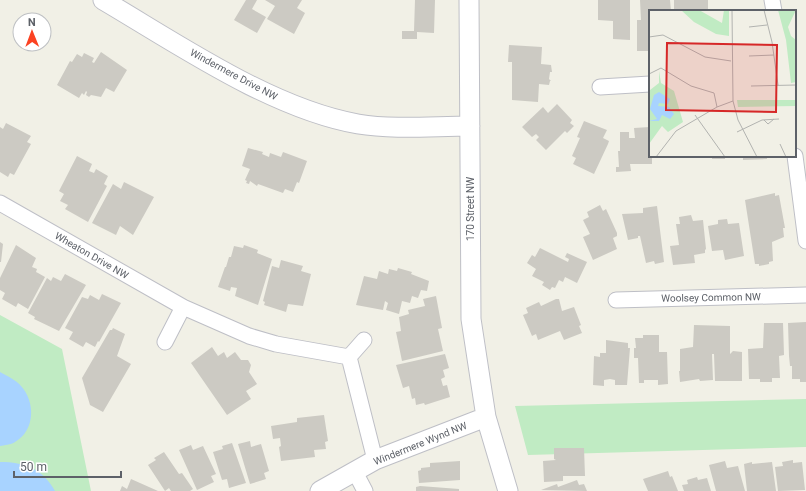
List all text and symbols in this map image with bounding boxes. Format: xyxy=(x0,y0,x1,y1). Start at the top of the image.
inset map xyxy=(649,10,796,157)
north arrow xyxy=(12,12,52,52)
text: N xyxy=(28,16,36,29)
street label: Windermere Drive NW xyxy=(188,47,279,102)
street label: 170 Street NW xyxy=(465,177,476,241)
street label: Wheaton Drive NW xyxy=(53,230,131,281)
street label: Woolsey Common NW xyxy=(661,291,761,304)
street label: Windermere Wynd NW xyxy=(372,420,469,467)
scale bar xyxy=(14,453,121,479)
text: 50 m xyxy=(20,460,47,474)

